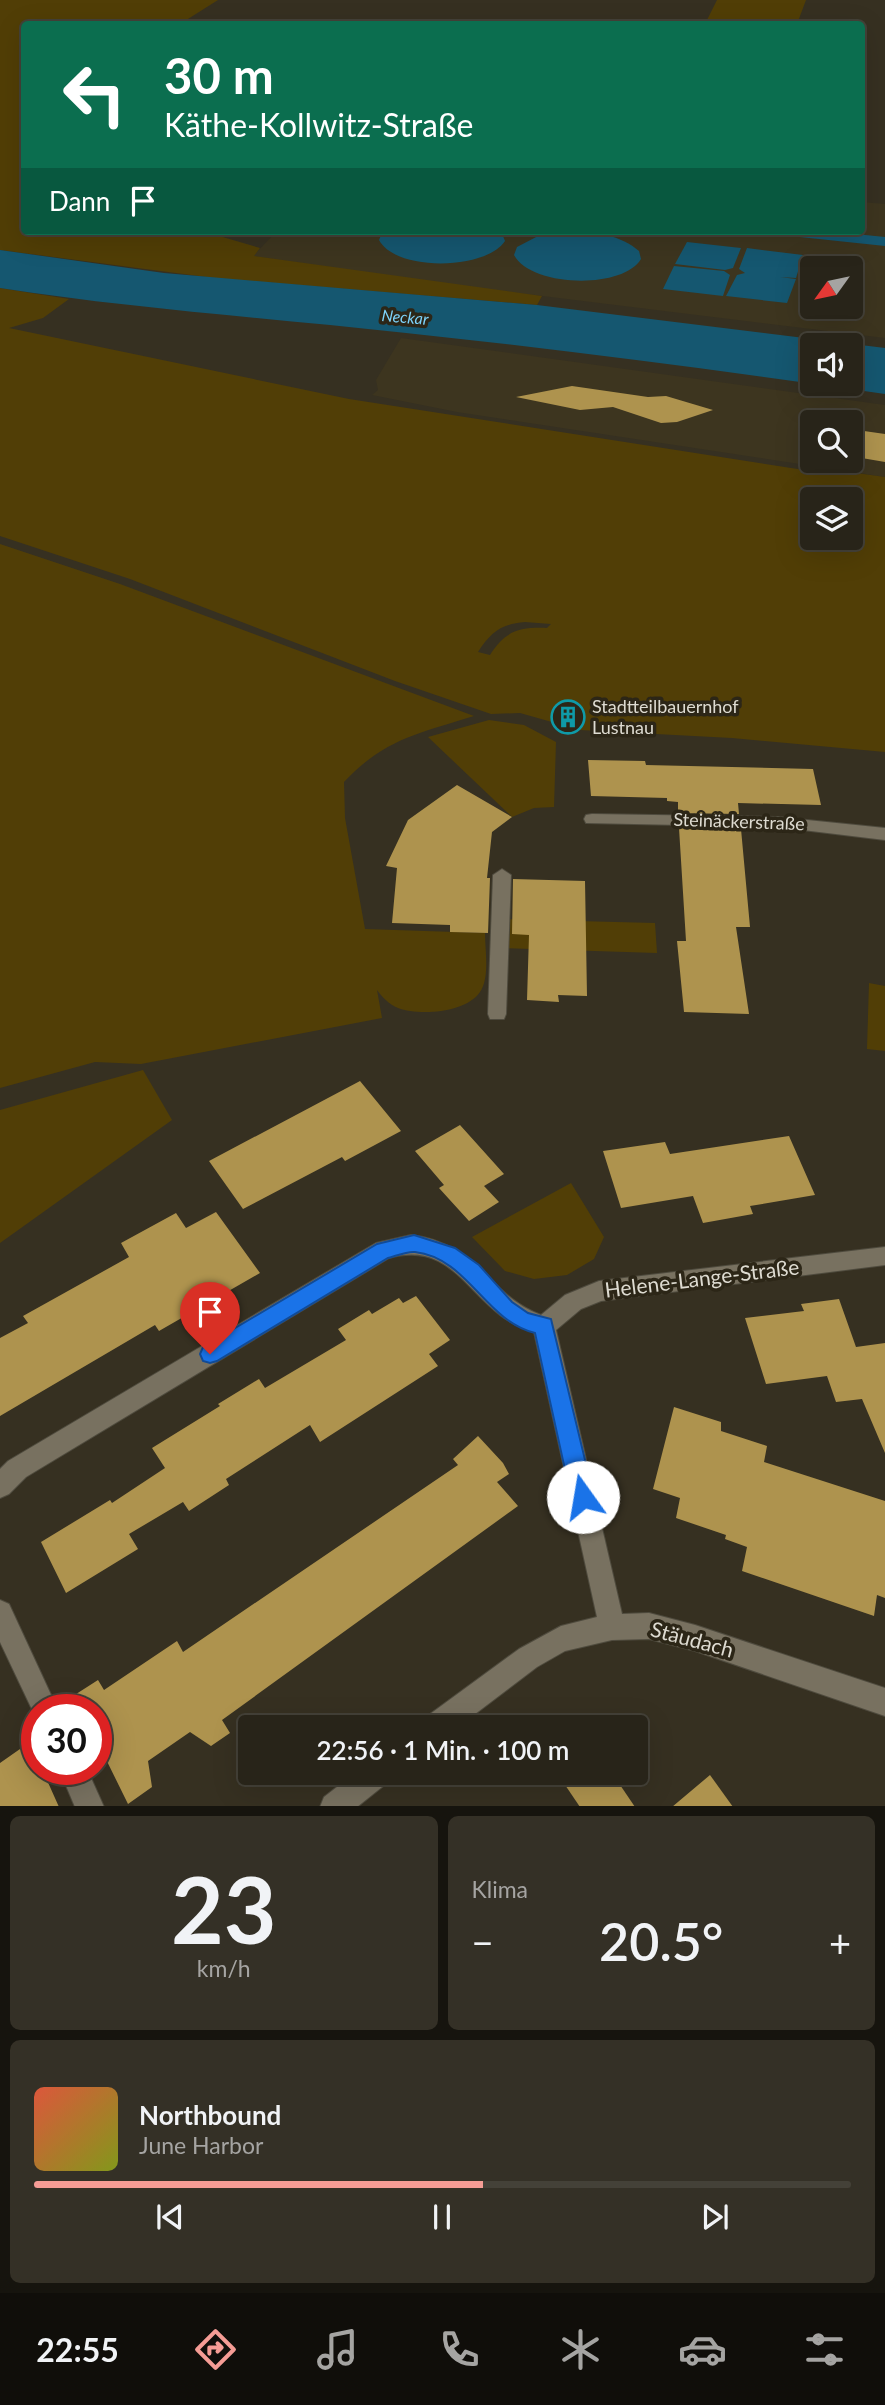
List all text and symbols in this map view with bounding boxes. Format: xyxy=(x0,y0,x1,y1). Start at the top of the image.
text: 30 m xyxy=(164,46,274,104)
icon: left xyxy=(49,49,140,140)
text: Käthe-Kollwitz-Straße xyxy=(164,105,473,144)
icon: arrive xyxy=(124,182,162,220)
text: Dann xyxy=(49,185,110,217)
north arrow xyxy=(800,256,863,318)
map controls xyxy=(800,256,863,550)
water label: Neckar xyxy=(381,305,430,328)
button: sound xyxy=(800,333,863,396)
button: search xyxy=(800,410,863,473)
button: layers xyxy=(800,487,863,550)
place label: Stadtteilbauernhof Lustnau xyxy=(592,695,739,738)
building icon: Stadtteilbauernhof Lustnau xyxy=(549,698,587,736)
street label: Steinäckerstraße xyxy=(673,808,805,834)
street label: Helene-Lange-Straße xyxy=(603,1253,800,1302)
pin xyxy=(180,1282,240,1354)
icon: arrive xyxy=(191,1293,229,1331)
position arrow xyxy=(546,1460,620,1534)
street label: Stäudach xyxy=(648,1616,736,1662)
speed limit sign: 30 xyxy=(21,1694,112,1785)
text: 22:56 · 1 Min. · 100 m xyxy=(317,1734,569,1766)
text: 23 xyxy=(171,1854,277,1963)
text: Klima xyxy=(472,1875,528,1903)
text: 20.5° xyxy=(599,1910,723,1972)
text: − xyxy=(472,1919,494,1965)
text: + xyxy=(829,1919,851,1965)
text: km/h xyxy=(197,1954,251,1982)
text: Northbound xyxy=(139,2099,281,2131)
text: June Harbor xyxy=(139,2131,263,2159)
icon: previous xyxy=(151,2198,189,2236)
icon: pause xyxy=(423,2198,461,2236)
icon: next xyxy=(696,2198,734,2236)
icon: directions xyxy=(191,2325,240,2374)
icon: music xyxy=(313,2325,362,2374)
icon: phone xyxy=(435,2325,484,2374)
icon: climate xyxy=(556,2325,605,2374)
icon: car xyxy=(678,2325,727,2374)
icon: filters xyxy=(800,2325,849,2374)
text: 22:55 xyxy=(36,2330,119,2369)

